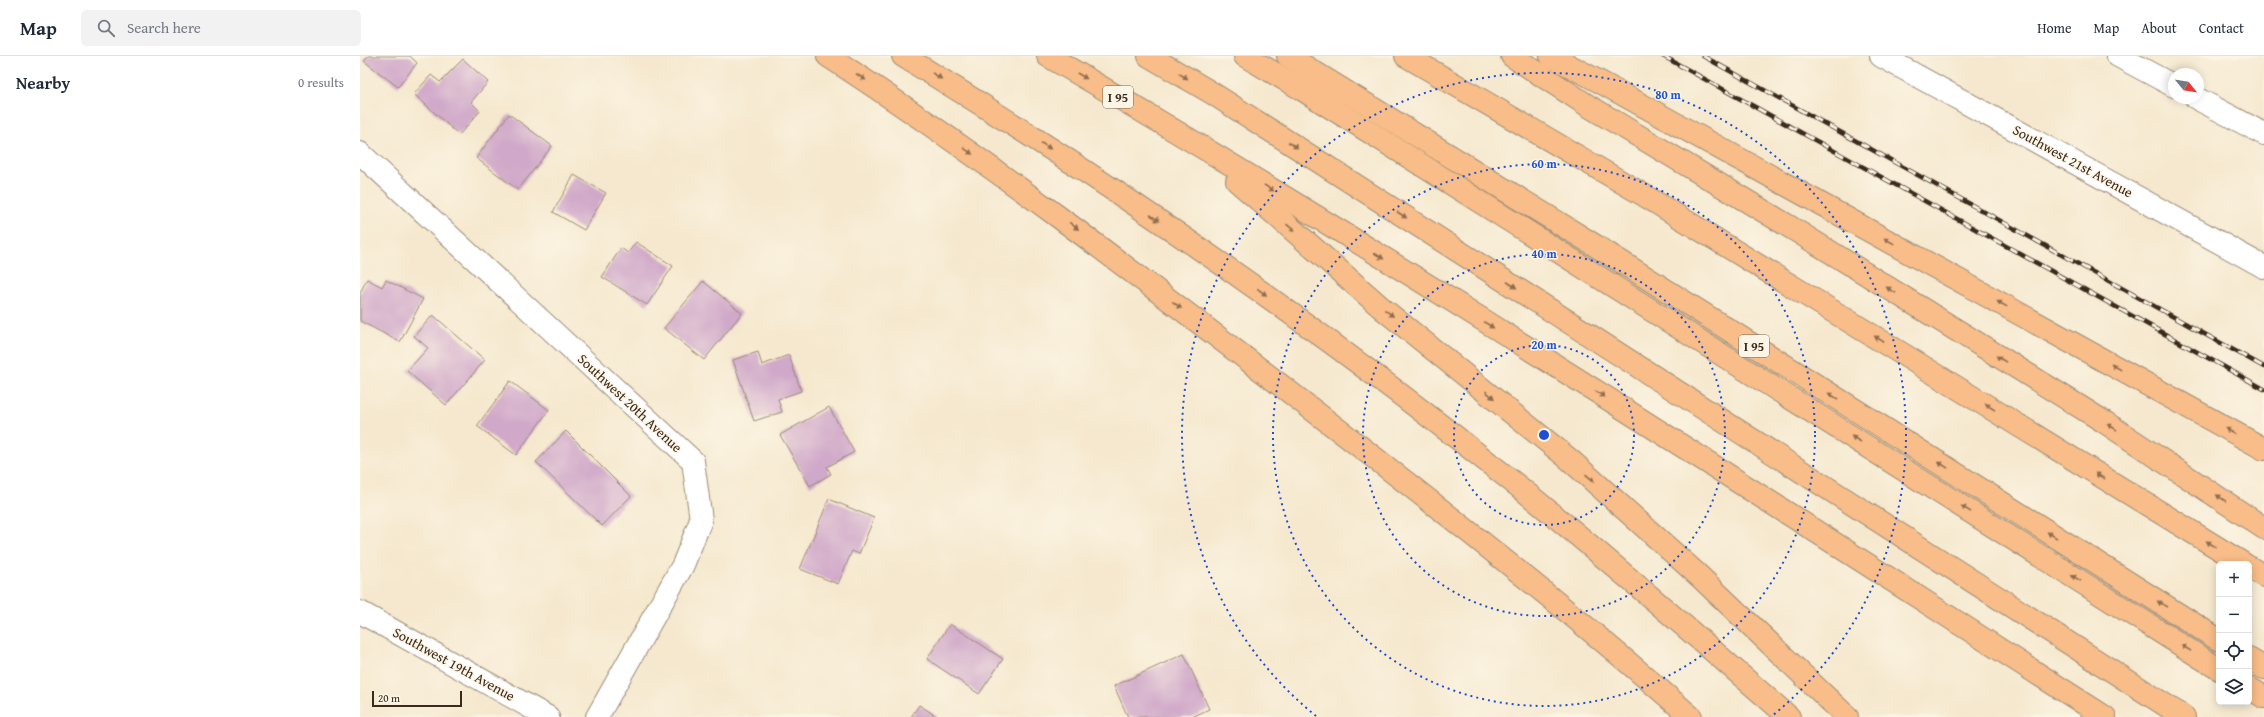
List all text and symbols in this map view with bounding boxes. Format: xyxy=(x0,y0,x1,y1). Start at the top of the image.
search box xyxy=(81,10,361,46)
text: Map xyxy=(20,14,57,42)
icon: search xyxy=(95,17,117,39)
text: Search here xyxy=(127,17,201,38)
text: Home xyxy=(2037,18,2072,38)
text: Map xyxy=(2094,18,2119,38)
text: About xyxy=(2141,18,2177,38)
text: Contact xyxy=(2199,18,2244,38)
north arrow xyxy=(2168,68,2204,104)
text: Nearby xyxy=(16,70,70,95)
one-way arrow xyxy=(1076,72,1088,79)
one-way arrow xyxy=(1177,72,1189,79)
text: 0 results xyxy=(298,73,344,92)
one-way arrow xyxy=(856,73,866,81)
one-way arrow xyxy=(931,73,943,80)
road number: I 95 xyxy=(1103,86,1133,108)
text: 80 m xyxy=(1655,86,1681,103)
street label: Southwest 21st Avenue xyxy=(2009,120,2137,202)
one-way arrow xyxy=(1288,141,1298,149)
one-way arrow xyxy=(1041,142,1051,150)
one-way arrow xyxy=(963,147,974,155)
text: 60 m xyxy=(1531,155,1557,172)
one-way arrow xyxy=(1263,184,1275,191)
one-way arrow xyxy=(1397,211,1408,219)
one-way arrow xyxy=(1149,214,1160,222)
one-way arrow xyxy=(1069,222,1079,230)
one-way arrow xyxy=(1286,223,1296,233)
one-way arrow xyxy=(1883,238,1895,245)
text: 40 m xyxy=(1531,245,1557,262)
one-way arrow xyxy=(1373,253,1385,260)
one-way arrow xyxy=(1506,282,1518,289)
one-way arrow xyxy=(1885,286,1897,293)
one-way arrow xyxy=(1256,287,1267,296)
one-way arrow xyxy=(1172,301,1183,309)
one-way arrow xyxy=(1997,301,2008,308)
one-way arrow xyxy=(1383,309,1394,318)
one-way arrow xyxy=(1484,321,1495,329)
road number: I 95 xyxy=(1739,335,1769,357)
one-way arrow xyxy=(1874,335,1884,343)
text: 20 m xyxy=(1531,336,1557,353)
street label: Southwest 20th Avenue xyxy=(573,349,687,457)
one-way arrow xyxy=(1995,355,2007,362)
one-way arrow xyxy=(2110,364,2122,371)
one-way arrow xyxy=(1485,390,1496,399)
one-way arrow xyxy=(1594,390,1606,397)
one-way arrow xyxy=(1828,392,1838,400)
one-way arrow xyxy=(1984,404,1995,411)
one-way arrow xyxy=(2107,423,2117,431)
one-way arrow xyxy=(2224,427,2236,434)
centre of rings xyxy=(1537,428,1551,442)
one-way arrow xyxy=(1850,436,1862,443)
one-way arrow xyxy=(1937,462,1948,469)
one-way arrow xyxy=(2094,472,2106,479)
one-way arrow xyxy=(1585,473,1595,483)
one-way arrow xyxy=(2216,494,2226,502)
one-way arrow xyxy=(1961,505,1971,513)
one-way arrow xyxy=(2047,531,2058,538)
one-way arrow xyxy=(2205,540,2217,547)
map controls xyxy=(2216,561,2252,705)
button: + xyxy=(2216,561,2252,597)
one-way arrow xyxy=(2070,575,2082,582)
button: − xyxy=(2216,597,2252,633)
one-way arrow xyxy=(2157,600,2167,608)
street label: Southwest 19th Avenue xyxy=(389,622,519,706)
button: locate xyxy=(2216,633,2252,669)
one-way arrow xyxy=(2180,644,2192,651)
button: layers xyxy=(2216,669,2252,705)
scale bar xyxy=(372,689,462,708)
text: 20 m xyxy=(378,690,400,706)

